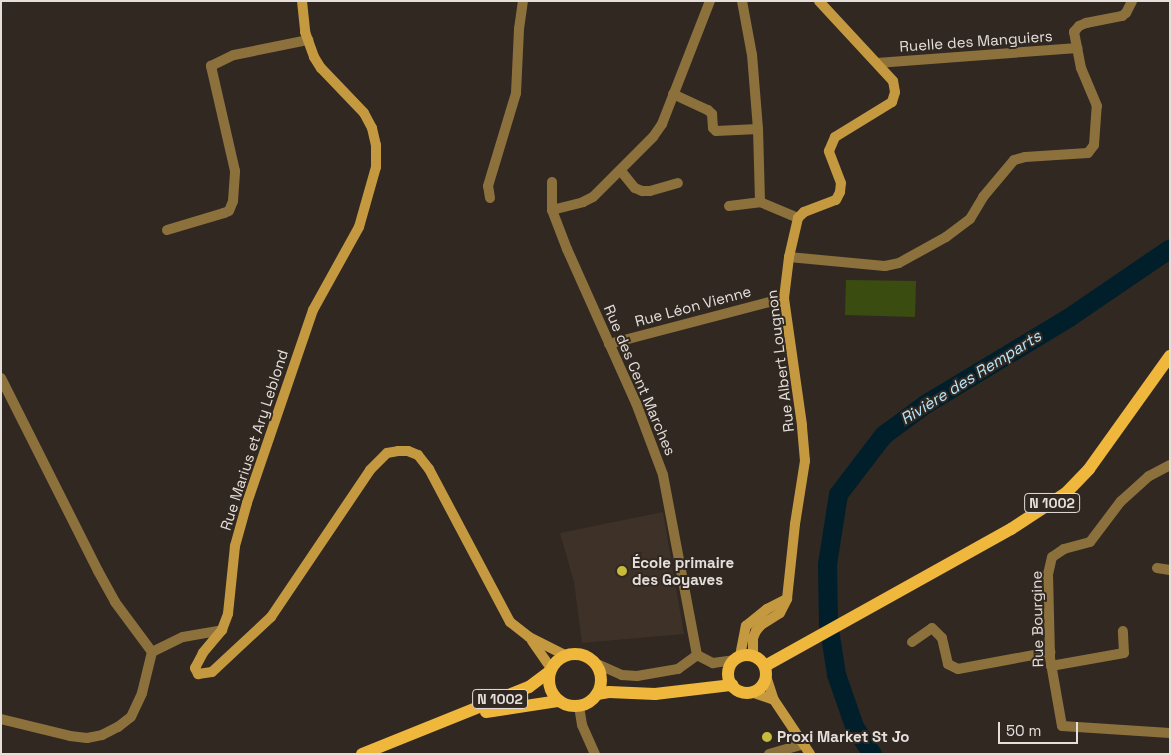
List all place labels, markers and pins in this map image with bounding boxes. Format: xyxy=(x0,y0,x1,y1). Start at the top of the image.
place label: École primaire des Goyaves xyxy=(632,553,734,588)
marker: École primaire des Goyaves xyxy=(616,565,628,577)
place label: Proxi Market St Jo xyxy=(777,728,910,746)
marker: Proxi Market St Jo xyxy=(761,731,773,743)

